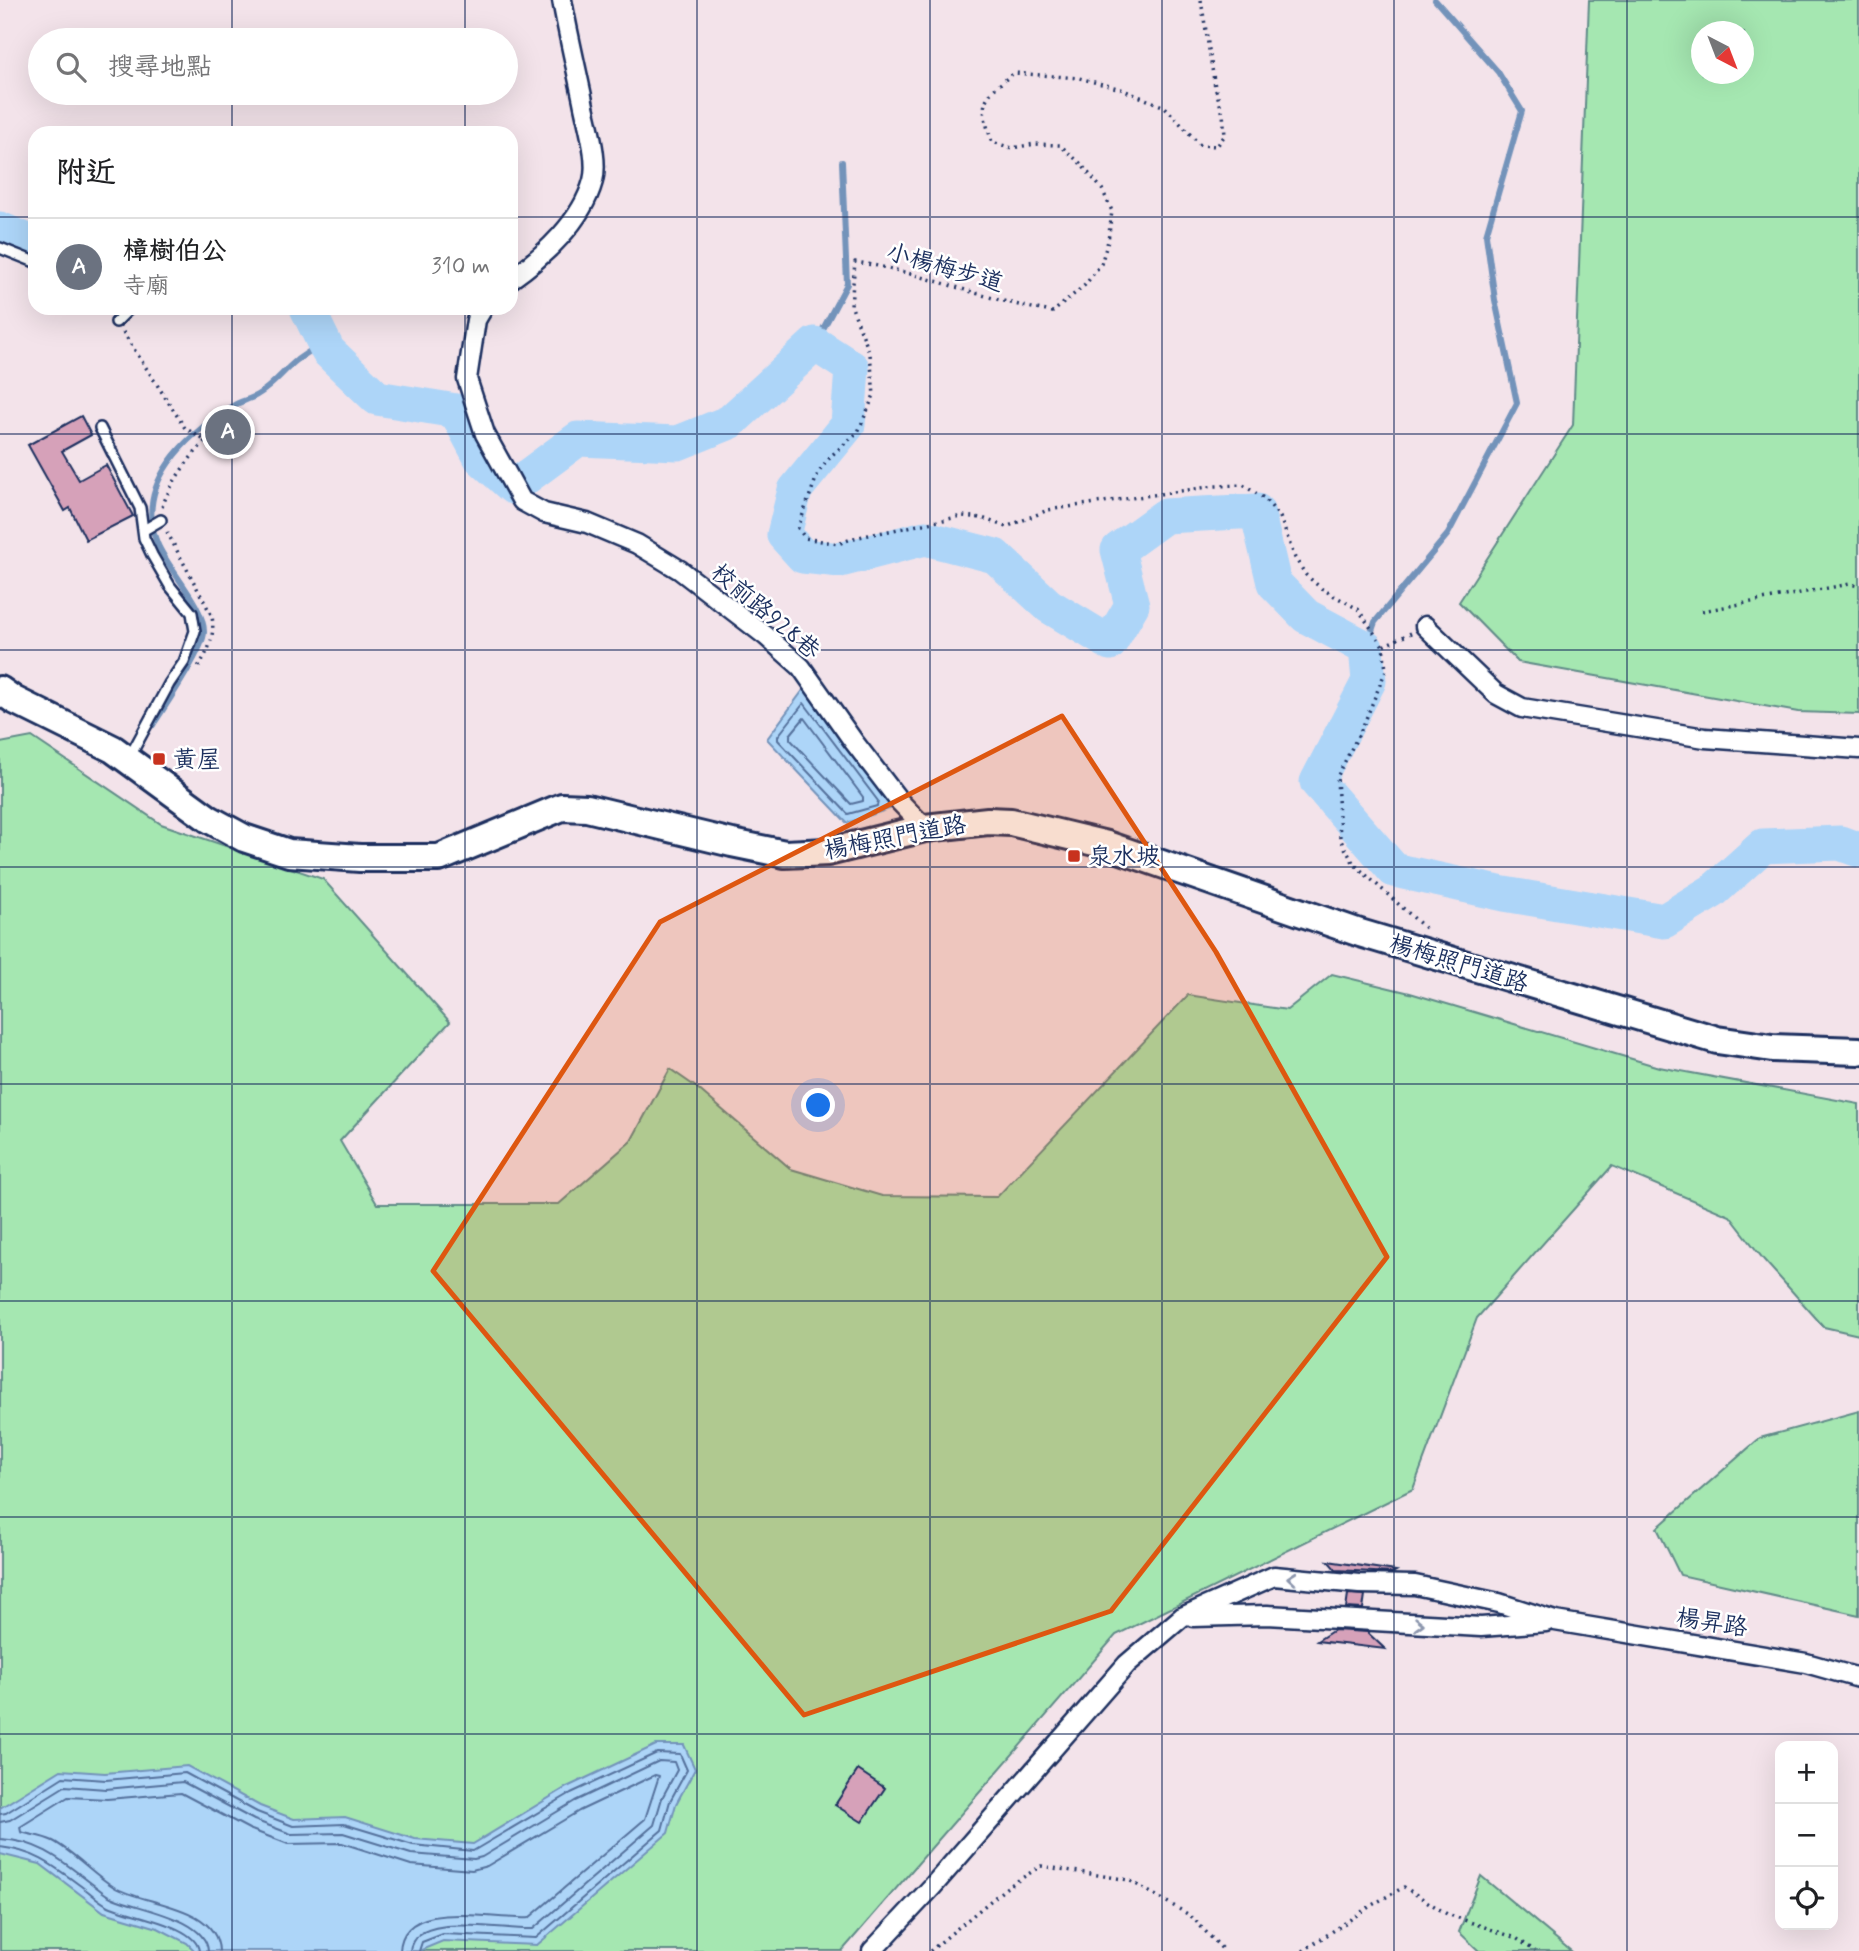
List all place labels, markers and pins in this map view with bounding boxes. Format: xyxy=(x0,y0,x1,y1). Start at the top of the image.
pin: A xyxy=(205,406,251,458)
place label: 黃屋 xyxy=(173,745,221,776)
marker: 黃屋 xyxy=(151,751,167,767)
place label: 泉水坡 xyxy=(1088,842,1160,873)
marker: 泉水坡 xyxy=(1066,848,1082,864)

